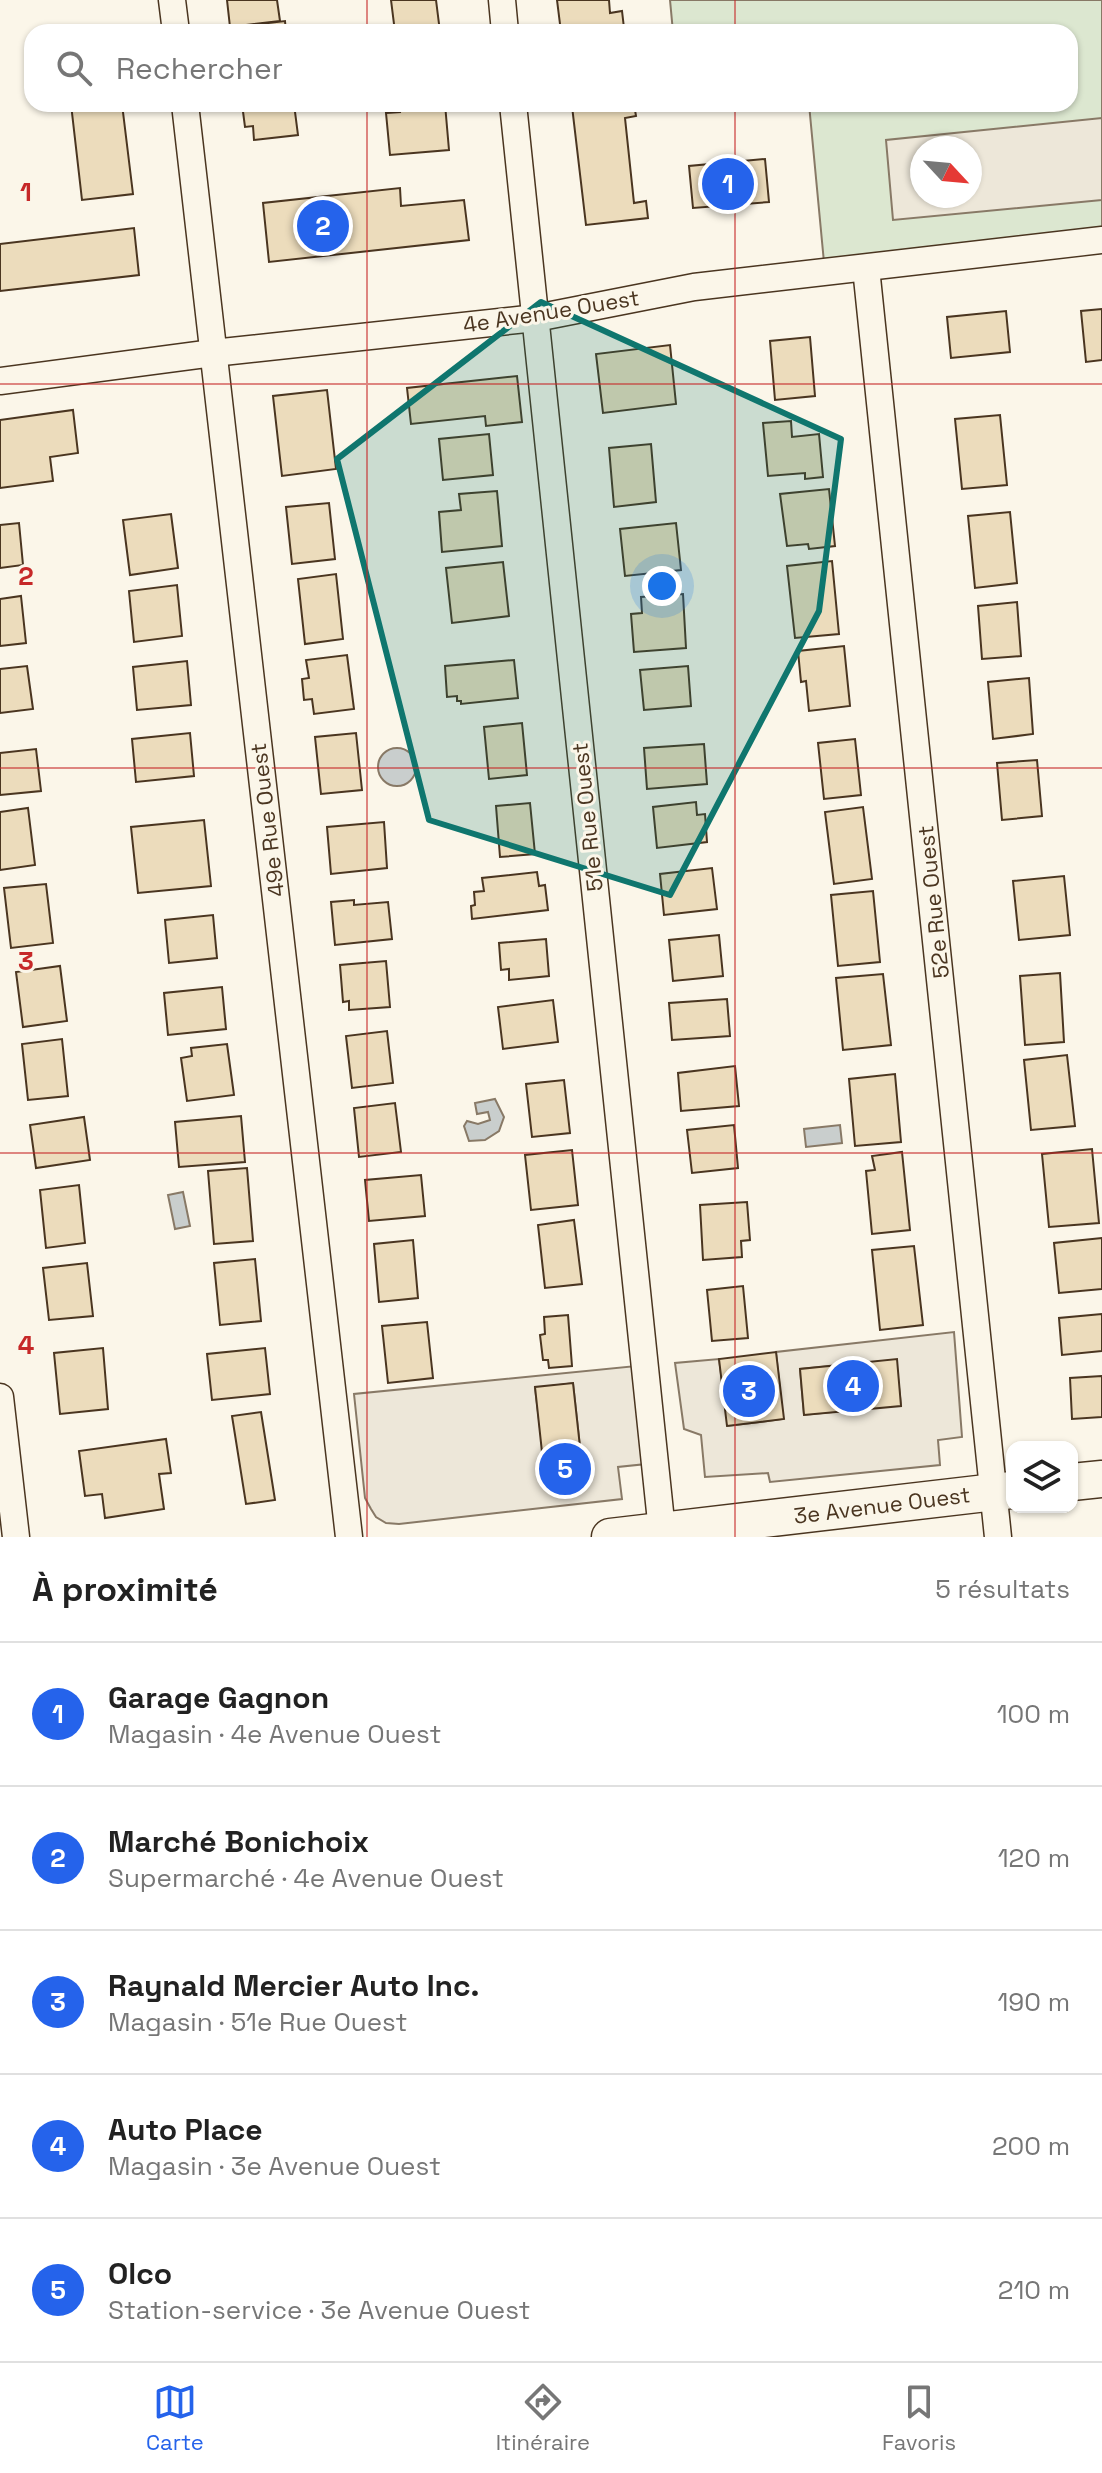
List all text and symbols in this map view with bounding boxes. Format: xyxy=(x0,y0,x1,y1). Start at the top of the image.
search box xyxy=(24,24,1078,112)
icon: search xyxy=(52,46,96,90)
text: Rechercher xyxy=(116,49,283,88)
north arrow xyxy=(910,136,982,208)
pin: 1 xyxy=(702,154,754,214)
text: 1 xyxy=(20,175,32,209)
pin: 2 xyxy=(297,196,349,256)
street label: 4e Avenue Ouest xyxy=(461,283,641,339)
text: 2 xyxy=(18,559,34,593)
your location xyxy=(642,566,682,606)
street label: 51e Rue Ouest xyxy=(565,741,609,893)
street label: 49e Rue Ouest xyxy=(244,742,290,898)
street label: 52e Rue Ouest xyxy=(911,824,955,980)
text: 3 xyxy=(18,944,34,978)
text: 4 xyxy=(18,1328,34,1362)
pin: 4 xyxy=(827,1356,879,1416)
pin: 3 xyxy=(723,1361,775,1421)
pin: 5 xyxy=(539,1439,591,1499)
map controls xyxy=(1006,1441,1078,1513)
button: layers xyxy=(1006,1441,1078,1513)
street label: 3e Avenue Ouest xyxy=(792,1480,972,1530)
text: À proximité xyxy=(32,1568,218,1611)
text: 5 résultats xyxy=(935,1572,1070,1606)
text: Garage Gagnon xyxy=(108,1678,329,1717)
text: 1 xyxy=(52,1697,64,1731)
text: 100 m xyxy=(997,1697,1070,1731)
text: Magasin · 4e Avenue Ouest xyxy=(108,1717,441,1751)
text: Marché Bonichoix xyxy=(108,1822,369,1861)
text: 2 xyxy=(50,1841,66,1875)
text: 120 m xyxy=(998,1841,1070,1875)
text: Supermarché · 4e Avenue Ouest xyxy=(108,1861,504,1895)
text: Raynald Mercier Auto Inc. xyxy=(108,1966,479,2005)
text: 3 xyxy=(50,1985,66,2019)
text: 190 m xyxy=(998,1985,1070,2019)
text: Magasin · 51e Rue Ouest xyxy=(108,2005,407,2039)
text: Auto Place xyxy=(108,2110,263,2149)
text: 4 xyxy=(50,2129,66,2163)
text: 200 m xyxy=(992,2129,1070,2163)
text: Magasin · 3e Avenue Ouest xyxy=(108,2149,441,2183)
text: Olco xyxy=(108,2254,172,2293)
text: 5 xyxy=(50,2273,66,2307)
text: 210 m xyxy=(998,2273,1070,2307)
text: Station-service · 3e Avenue Ouest xyxy=(108,2293,531,2327)
tab: Carte xyxy=(146,2380,204,2456)
tab: Itinéraire xyxy=(496,2380,590,2456)
tab: Favoris xyxy=(882,2380,956,2456)

